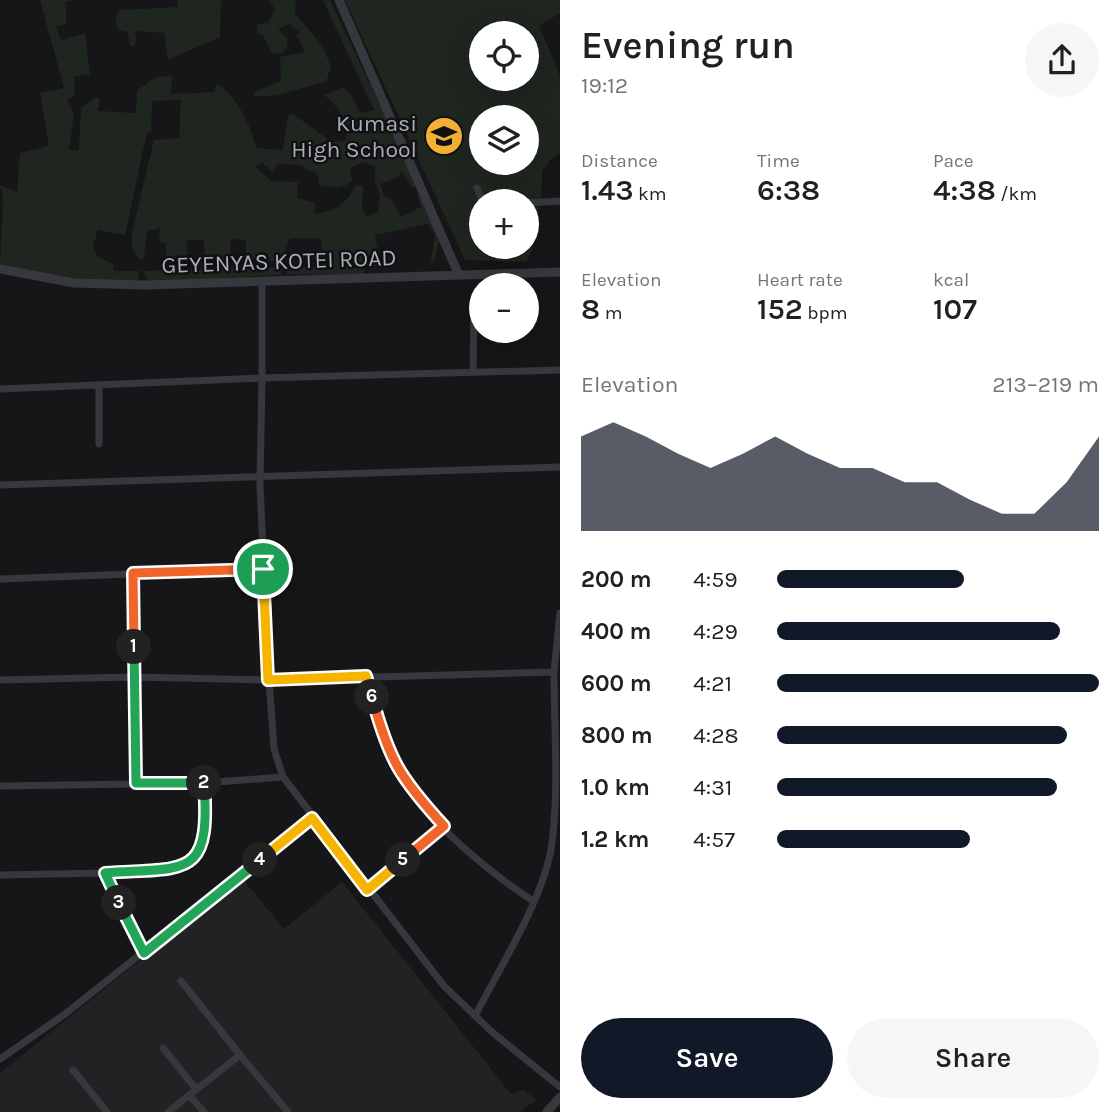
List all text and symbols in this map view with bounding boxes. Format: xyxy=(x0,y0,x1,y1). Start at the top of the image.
map controls xyxy=(469,21,539,343)
button: locate xyxy=(469,21,539,91)
text: Evening run xyxy=(581,23,795,68)
button: share xyxy=(1025,23,1099,97)
text: 19:12 xyxy=(581,72,628,99)
button: layers xyxy=(469,105,539,175)
place label: Kumasi High School xyxy=(291,110,417,163)
school or university icon: Kumasi High School xyxy=(423,115,465,157)
text: Distance xyxy=(581,150,658,172)
text: Time xyxy=(757,150,800,172)
text: Pace xyxy=(933,150,974,172)
text: 1.43 xyxy=(581,172,634,208)
text: 6:38 xyxy=(757,172,820,208)
text: 4:38 xyxy=(933,172,996,208)
text: km xyxy=(634,183,667,205)
text: /km xyxy=(996,183,1037,205)
button: + xyxy=(469,189,539,259)
street label: GEYENYAS KOTEI ROAD xyxy=(161,244,397,279)
text: Elevation xyxy=(581,269,661,291)
text: Heart rate xyxy=(757,269,843,291)
text: kcal xyxy=(933,269,969,291)
button: − xyxy=(469,273,539,343)
text: 8 xyxy=(581,291,600,327)
text: 152 xyxy=(757,291,803,327)
text: 107 xyxy=(933,291,977,327)
text: m xyxy=(600,302,622,324)
text: bpm xyxy=(803,302,847,324)
text: Elevation xyxy=(581,371,678,398)
text: 213–219 m xyxy=(992,371,1099,398)
pin xyxy=(233,539,293,599)
icon: arrive xyxy=(244,550,282,588)
text: 200 m xyxy=(581,566,652,593)
text: 4:59 xyxy=(693,566,737,593)
text: 400 m xyxy=(581,618,651,645)
text: 4:29 xyxy=(693,618,738,645)
pin: 1 xyxy=(116,630,152,664)
text: 1 xyxy=(130,635,137,657)
text: 600 m xyxy=(581,670,652,697)
text: 4:21 xyxy=(693,670,732,697)
pin: 6 xyxy=(354,680,390,714)
text: 6 xyxy=(366,685,377,707)
text: 800 m xyxy=(581,722,653,749)
text: 4:28 xyxy=(693,722,739,749)
pin: 2 xyxy=(186,766,222,800)
text: 2 xyxy=(198,771,209,793)
text: 1.0 km xyxy=(581,774,650,801)
text: 4:31 xyxy=(693,774,732,801)
text: 1.2 km xyxy=(581,826,649,853)
text: 4:57 xyxy=(693,826,735,853)
pin: 4 xyxy=(243,842,278,878)
pin: 5 xyxy=(386,842,420,878)
text: 4 xyxy=(254,848,265,870)
text: 5 xyxy=(397,848,408,870)
pin: 3 xyxy=(102,886,136,920)
text: 3 xyxy=(113,891,124,913)
button: Save xyxy=(581,1018,833,1098)
button: Share xyxy=(847,1018,1099,1098)

